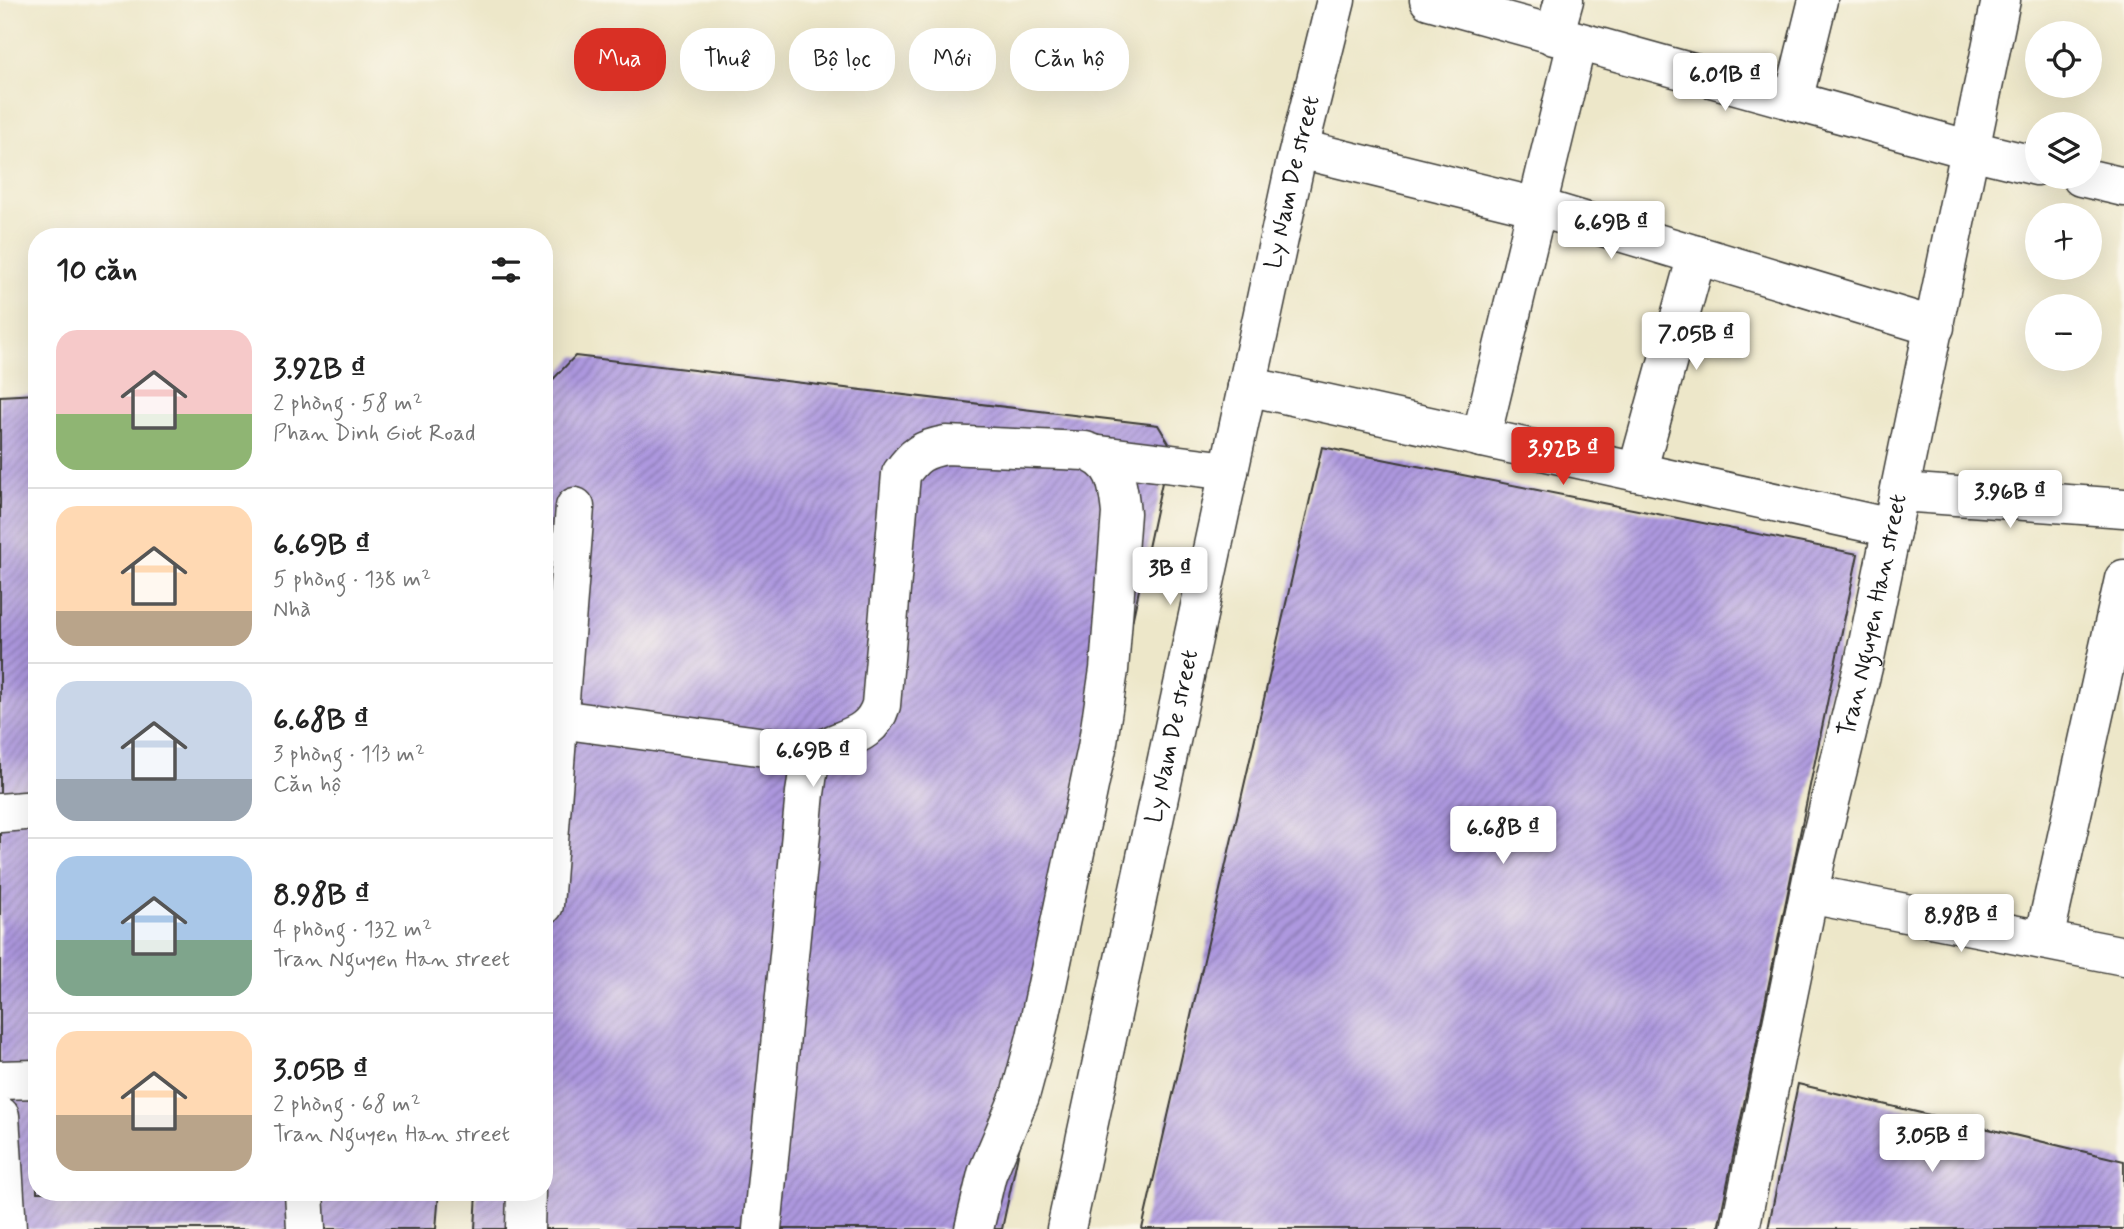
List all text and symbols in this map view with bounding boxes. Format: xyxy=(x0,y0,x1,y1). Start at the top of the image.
map controls xyxy=(2025,21,2102,371)
button: locate xyxy=(2025,21,2102,98)
chip: Mua xyxy=(574,28,666,91)
chip: Thuê xyxy=(680,28,775,91)
chip: Bộ lọc xyxy=(789,28,895,91)
chip: Mới xyxy=(909,28,996,91)
chip: Căn hộ xyxy=(1010,28,1129,91)
pin: 6.01B ₫ xyxy=(1660,54,1790,113)
text: 6.01B ₫ xyxy=(1689,61,1761,91)
street label: Ly Nam De street xyxy=(1257,92,1327,272)
button: layers xyxy=(2025,112,2102,189)
pin: 6.69B ₫ xyxy=(1546,202,1676,261)
button: + xyxy=(2025,203,2102,280)
text: 6.69B ₫ xyxy=(1574,209,1648,239)
text: 10 căn xyxy=(56,251,137,290)
icon: filters xyxy=(487,251,525,289)
button: − xyxy=(2025,294,2102,371)
pin: 7.05B ₫ xyxy=(1631,312,1761,372)
text: 7.05B ₫ xyxy=(1658,320,1734,350)
text: 3.92B ₫ xyxy=(273,350,366,389)
icon: home xyxy=(112,358,196,442)
text: 2 phòng · 58 m² xyxy=(273,389,423,419)
text: Phan Dinh Giot Road xyxy=(273,419,476,449)
pin: 3.92B ₫ xyxy=(1498,428,1628,487)
text: 3.92B ₫ xyxy=(1527,435,1599,465)
pin: 3.96B ₫ xyxy=(1945,470,2075,530)
text: 3.96B ₫ xyxy=(1974,478,2046,508)
street label: Tran Nguyen Han street xyxy=(1831,491,1914,740)
text: 6.69B ₫ xyxy=(273,526,370,565)
icon: home xyxy=(112,534,196,618)
pin: 3B ₫ xyxy=(1129,548,1211,607)
text: 3B ₫ xyxy=(1149,555,1191,585)
text: 5 phòng · 138 m² xyxy=(273,565,431,595)
text: Nhà xyxy=(273,595,311,625)
street label: Ly Nam De street xyxy=(1138,647,1206,826)
text: 6.68B ₫ xyxy=(273,701,369,740)
icon: home xyxy=(112,709,196,793)
pin: 6.69B ₫ xyxy=(748,730,878,789)
text: 6.69B ₫ xyxy=(776,737,850,767)
text: 3 phòng · 113 m² xyxy=(273,740,425,770)
text: Căn hộ xyxy=(273,770,342,800)
pin: 6.68B ₫ xyxy=(1438,806,1568,866)
text: 6.68B ₫ xyxy=(1466,814,1540,844)
text: 8.98B ₫ xyxy=(273,876,370,915)
icon: home xyxy=(112,884,196,968)
pin: 8.98B ₫ xyxy=(1896,894,2026,954)
text: 8.98B ₫ xyxy=(1924,902,1998,932)
text: 4 phòng · 132 m² xyxy=(273,915,432,945)
text: Tran Nguyen Han street xyxy=(273,945,510,975)
text: 3.05B ₫ xyxy=(273,1051,368,1090)
icon: home xyxy=(112,1059,196,1143)
text: 2 phòng · 68 m² xyxy=(273,1090,421,1120)
pin: 3.05B ₫ xyxy=(1867,1114,1997,1174)
text: Tran Nguyen Han street xyxy=(273,1120,510,1150)
text: 3.05B ₫ xyxy=(1896,1122,1968,1152)

